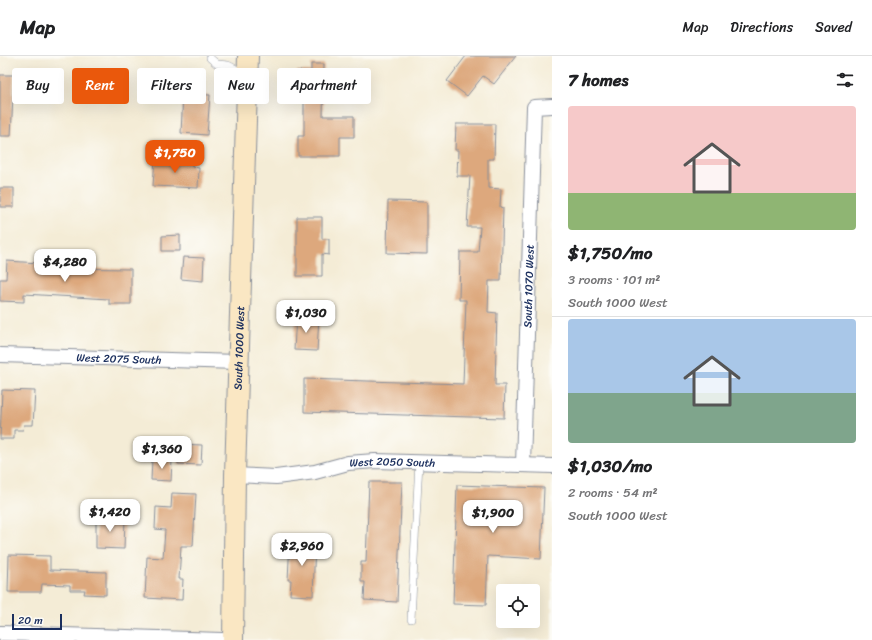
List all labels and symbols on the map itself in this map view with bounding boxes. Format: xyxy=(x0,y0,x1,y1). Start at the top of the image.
pin: $1,750 xyxy=(142,140,208,174)
street label: South 1070 West xyxy=(518,244,539,328)
pin: $4,280 xyxy=(32,249,98,283)
pin: $1,030 xyxy=(273,300,339,334)
street label: South 1000 West xyxy=(228,305,250,391)
street label: West 2075 South xyxy=(76,348,162,369)
pin: $1,360 xyxy=(129,436,195,470)
street label: West 2050 South xyxy=(349,451,436,472)
pin: $1,420 xyxy=(77,499,143,533)
pin: $1,900 xyxy=(460,500,526,534)
pin: $2,960 xyxy=(269,533,335,567)
scale bar xyxy=(12,612,62,631)

